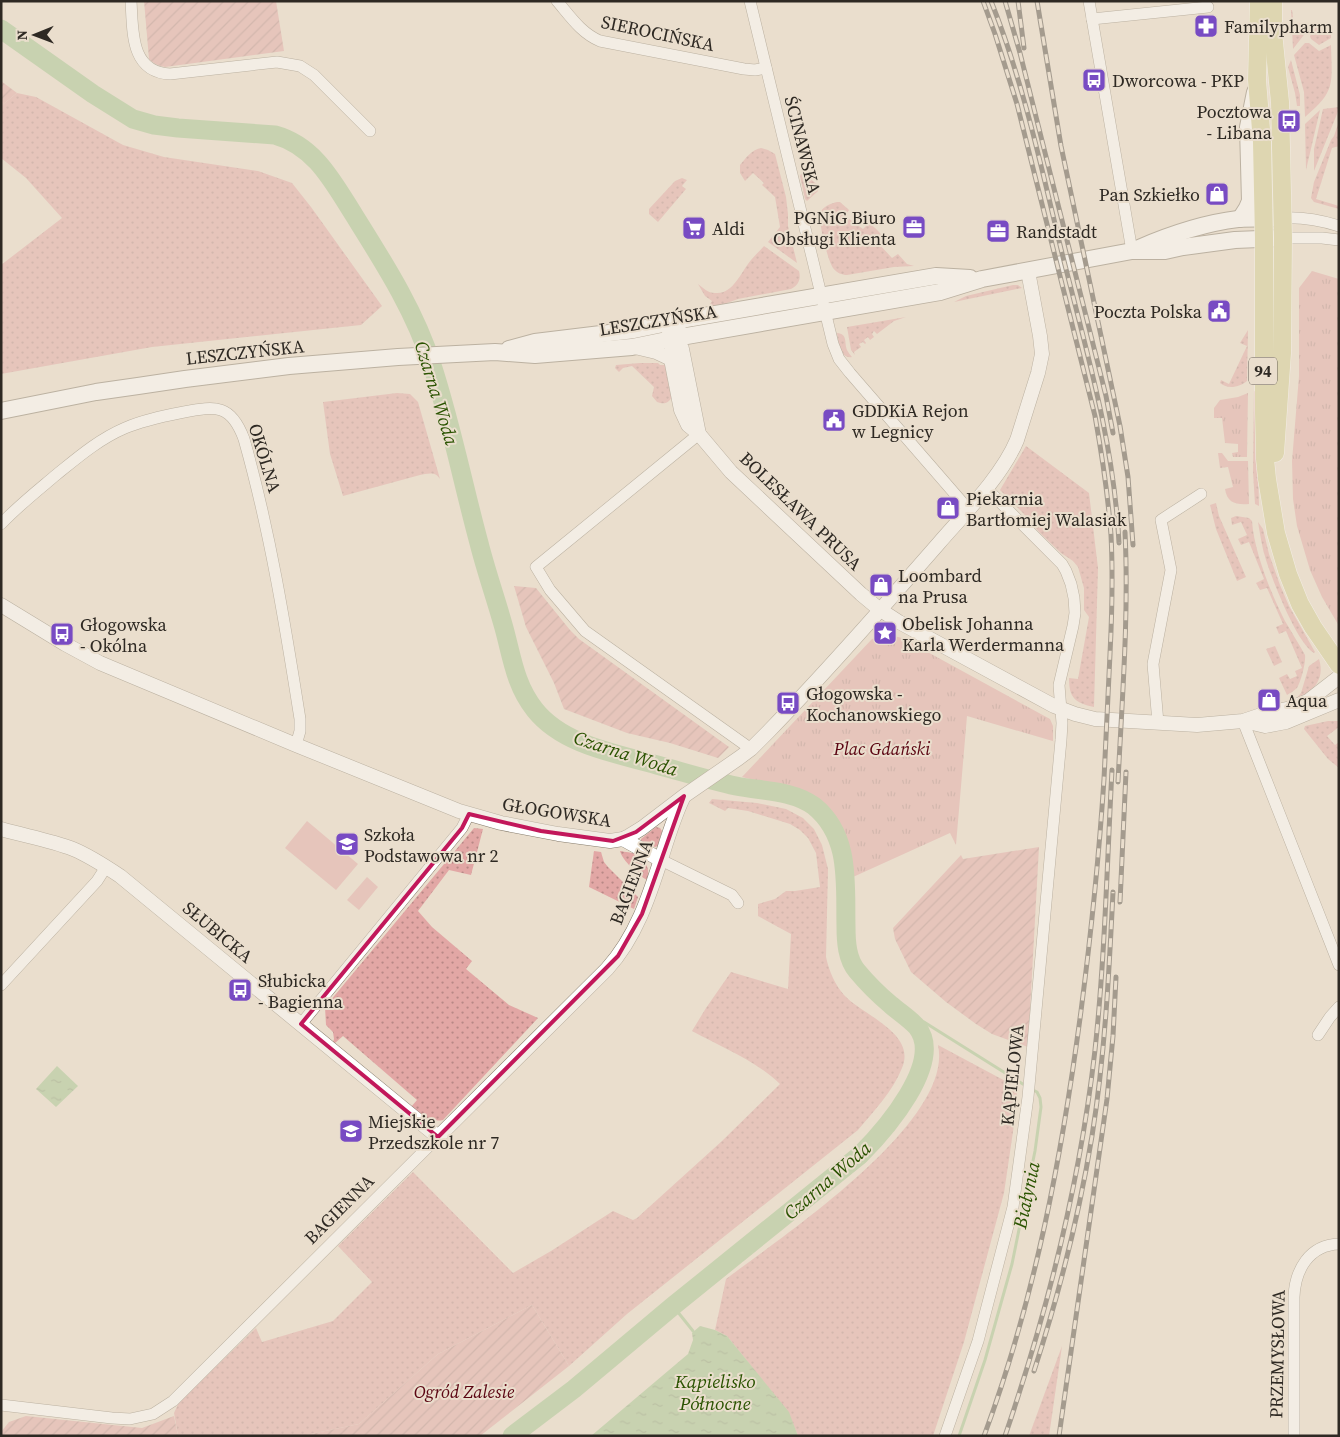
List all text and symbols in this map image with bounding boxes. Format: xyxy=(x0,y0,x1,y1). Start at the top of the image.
street label: SIEROCIŃSKA xyxy=(599,9,717,57)
north arrow xyxy=(10,10,60,60)
pharmacy icon: Familypharm xyxy=(1193,13,1219,39)
place label: Familypharm xyxy=(1224,14,1333,39)
text: N xyxy=(12,30,32,41)
bus stop icon: Dworcowa - PKP xyxy=(1081,67,1107,93)
place label: Dworcowa - PKP xyxy=(1112,68,1244,93)
street label: ŚCINAWSKA xyxy=(779,93,827,197)
place label: Pocztowa - Libana xyxy=(1197,99,1273,145)
bus stop icon: Pocztowa - Libana xyxy=(1276,108,1302,134)
shop icon: Pan Szkiełko xyxy=(1204,181,1230,207)
place label: Pan Szkiełko xyxy=(1099,182,1200,207)
place label: PGNiG Biuro Obsługi Klienta xyxy=(773,205,897,251)
office icon: PGNiG Biuro Obsługi Klienta xyxy=(901,214,927,240)
supermarket icon: Aldi xyxy=(681,215,707,241)
place label: Aldi xyxy=(712,216,745,241)
office icon: Randstadt xyxy=(985,218,1011,244)
place label: Randstadt xyxy=(1016,219,1097,244)
street label: LESZCZYŃSKA xyxy=(597,298,719,342)
public building icon: Poczta Polska xyxy=(1206,298,1232,324)
place label: Poczta Polska xyxy=(1094,299,1203,324)
street label: LESZCZYŃSKA xyxy=(185,333,305,371)
water label: Czarna Woda xyxy=(409,338,465,448)
road number: 94 xyxy=(1249,358,1277,384)
place label: GDDKiA Rejon w Legnicy xyxy=(852,398,969,444)
public building icon: GDDKiA Rejon w Legnicy xyxy=(821,407,847,433)
street label: OKÓLNA xyxy=(243,420,287,496)
street label: BOLESŁAWA PRUSA xyxy=(734,446,868,576)
place label: Piekarnia Bartłomiej Walasiak xyxy=(966,486,1127,532)
shop icon: Piekarnia Bartłomiej Walasiak xyxy=(935,495,961,521)
place label: Loombard na Prusa xyxy=(898,563,982,609)
shop icon: Loombard na Prusa xyxy=(868,572,894,598)
place label: Obelisk Johanna Karla Werdermanna xyxy=(902,611,1065,657)
place label: Głogowska - Okólna xyxy=(80,612,168,658)
place icon: Obelisk Johanna Karla Werdermanna xyxy=(872,620,898,646)
bus stop icon: Głogowska - Okólna xyxy=(49,621,75,647)
place label: Głogowska - Kochanowskiego xyxy=(806,681,942,727)
shop icon: Aqua xyxy=(1256,687,1282,713)
place label: Aqua xyxy=(1286,688,1328,713)
bus stop icon: Głogowska - Kochanowskiego xyxy=(775,690,801,716)
water label: Czarna Woda xyxy=(571,724,681,782)
park label: Plac Gdański xyxy=(833,736,931,761)
street label: GŁOGOWSKA xyxy=(501,791,613,833)
place label: Szkoła Podstawowa nr 2 xyxy=(364,822,499,868)
school or university icon: Szkoła Podstawowa nr 2 xyxy=(334,831,360,857)
street label: BAGIENNA xyxy=(603,836,659,928)
street label: SŁUBICKA xyxy=(178,895,258,969)
place label: Słubicka - Bagienna xyxy=(258,968,344,1014)
bus stop icon: Słubicka - Bagienna xyxy=(227,977,253,1003)
street label: KĄPIELOWA xyxy=(994,1023,1030,1127)
place label: Miejskie Przedszkole nr 7 xyxy=(368,1109,499,1155)
school or university icon: Miejskie Przedszkole nr 7 xyxy=(338,1118,364,1144)
water label: Czarna Woda xyxy=(778,1135,876,1225)
water label: Białynia xyxy=(1006,1159,1046,1232)
street label: BAGIENNA xyxy=(299,1169,379,1249)
street label: PRZEMYSŁOWA xyxy=(1263,1289,1291,1419)
water label: Kąpielisko Północne xyxy=(673,1368,756,1416)
park label: Ogród Zalesie xyxy=(414,1379,515,1404)

